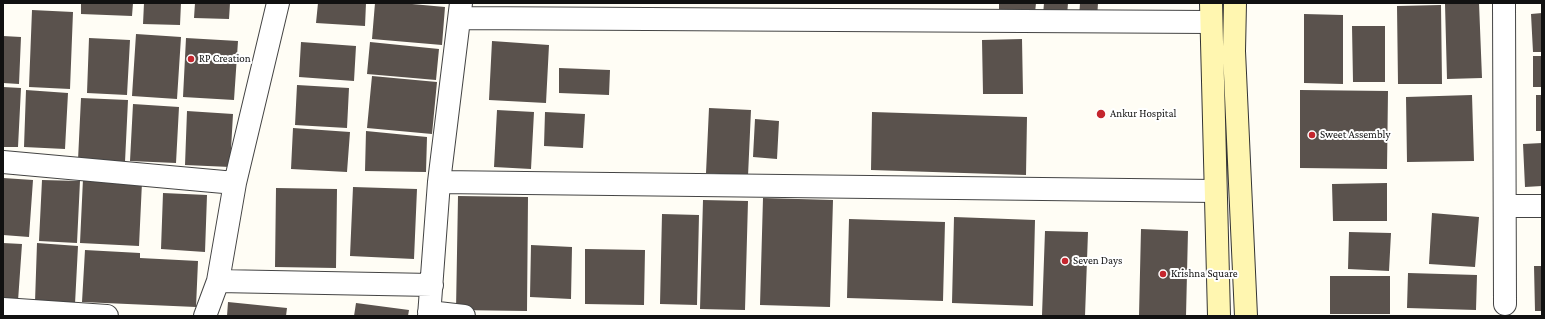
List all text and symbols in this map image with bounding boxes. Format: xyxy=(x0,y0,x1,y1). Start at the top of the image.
place label: RP Creation xyxy=(199,52,251,66)
marker: RP Creation xyxy=(186,54,196,64)
place label: Ankur Hospital xyxy=(1110,107,1176,121)
marker: Ankur Hospital xyxy=(1095,108,1107,120)
place label: Sweet Assembly xyxy=(1320,128,1391,142)
marker: Sweet Assembly xyxy=(1307,130,1317,140)
place label: Seven Days xyxy=(1073,254,1122,268)
marker: Seven Days xyxy=(1060,256,1070,266)
place label: Krishna Square xyxy=(1171,267,1238,281)
marker: Krishna Square xyxy=(1158,269,1168,279)

